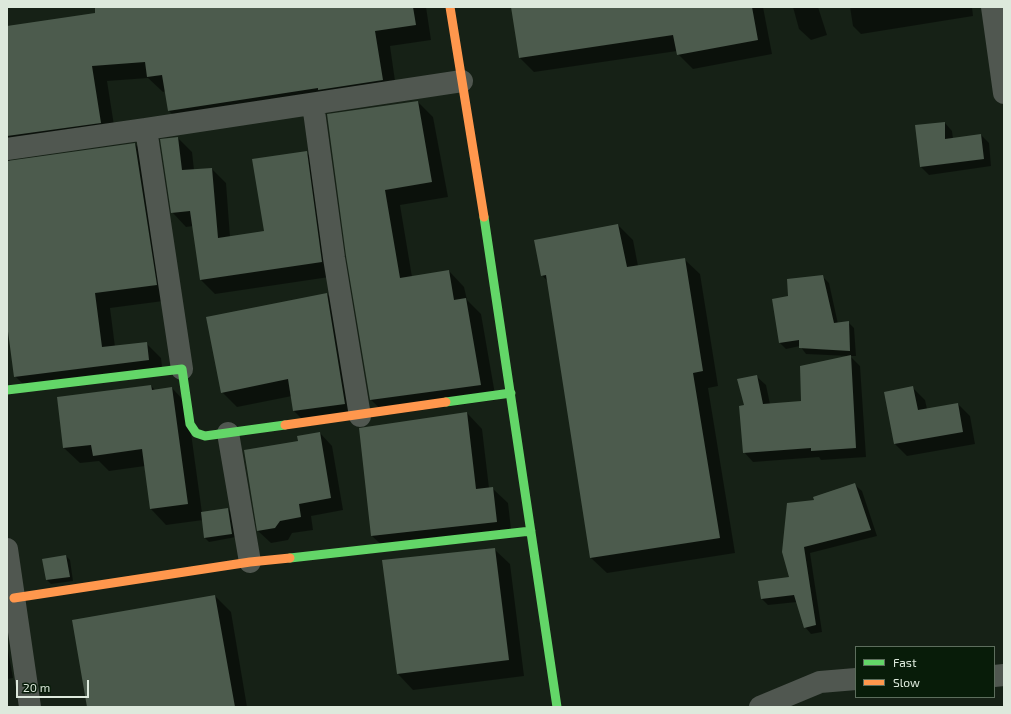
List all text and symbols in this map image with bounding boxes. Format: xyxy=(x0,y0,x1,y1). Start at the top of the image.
legend xyxy=(855,646,995,698)
text: Fast xyxy=(893,655,916,669)
scale bar xyxy=(18,672,91,698)
text: Slow xyxy=(893,675,920,689)
text: 20 m xyxy=(23,680,50,694)

